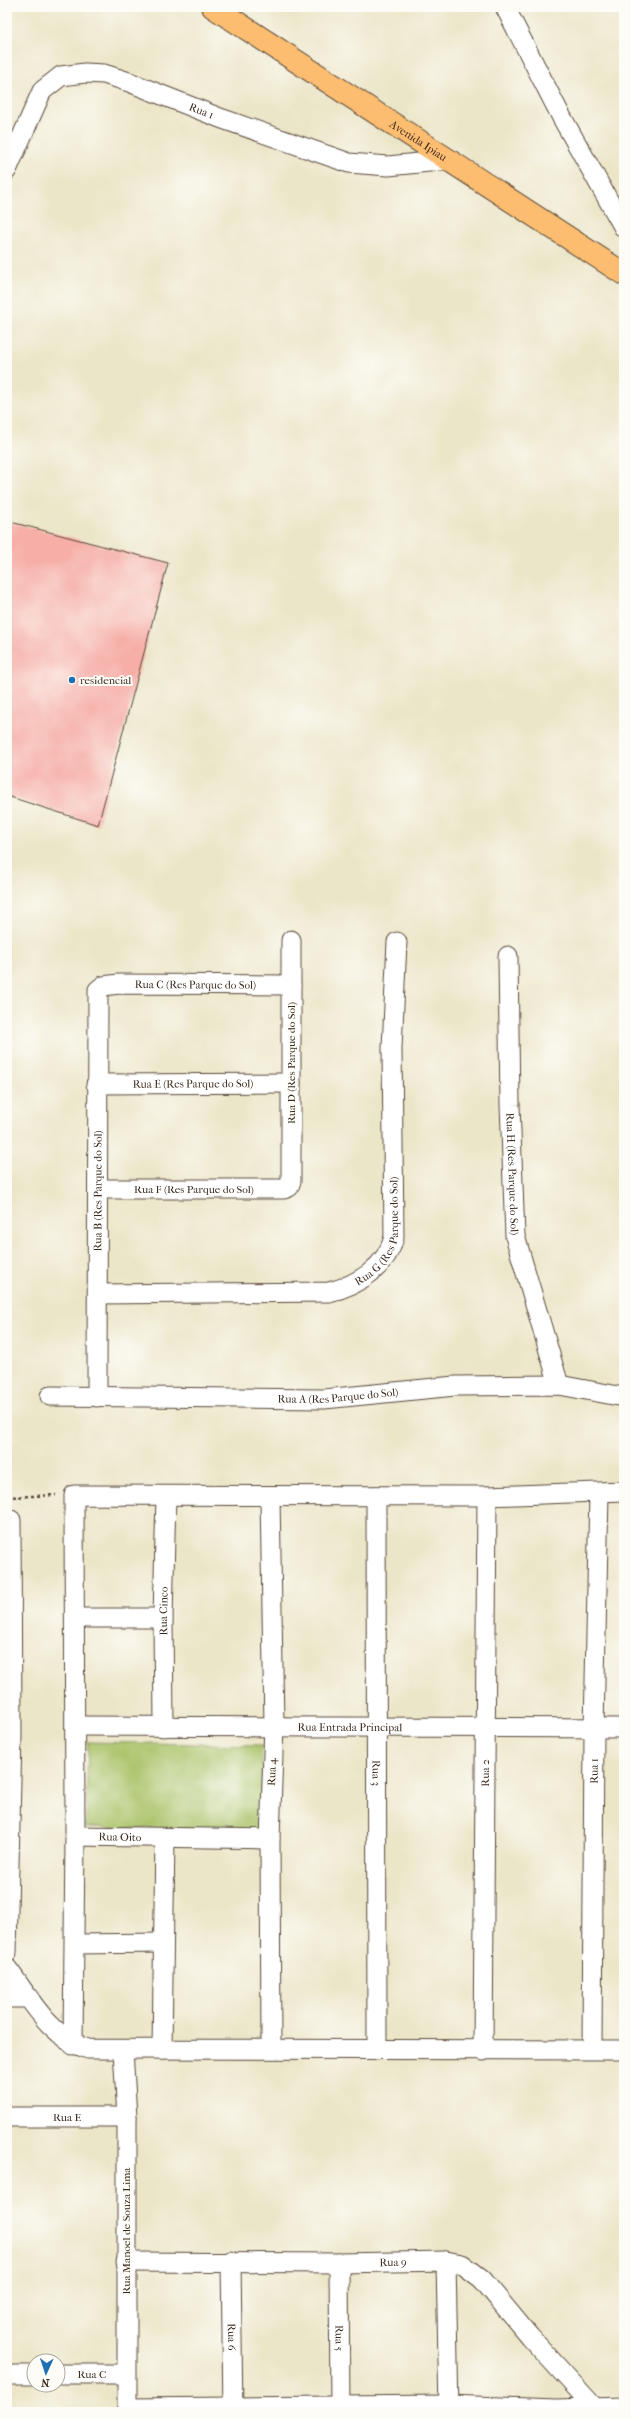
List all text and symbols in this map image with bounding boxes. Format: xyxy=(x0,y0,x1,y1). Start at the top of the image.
street label: Rua 1 xyxy=(187,100,216,121)
street label: Avenida Ipiau xyxy=(387,117,450,164)
place label: residencial xyxy=(80,674,131,687)
marker: residencial xyxy=(67,675,77,685)
street label: Rua C (Res Parque do Sol) xyxy=(135,978,256,991)
street label: Rua D (Res Parque do Sol) xyxy=(285,1002,298,1124)
street label: Rua E (Res Parque do Sol) xyxy=(133,1077,253,1090)
street label: Rua H (Res Parque do Sol) xyxy=(504,1112,521,1235)
street label: Rua B (Res Parque do Sol) xyxy=(91,1130,104,1252)
street label: Rua G (Res Parque do Sol) xyxy=(352,1177,401,1288)
street label: Rua F (Res Parque do Sol) xyxy=(134,1183,254,1196)
street label: Rua A (Res Parque do Sol) xyxy=(277,1385,399,1406)
street label: Rua Cinco xyxy=(156,1586,170,1636)
street label: Rua Entrada Principal xyxy=(298,1720,402,1734)
street label: Rua 4 xyxy=(265,1757,279,1786)
street label: Rua 1 xyxy=(587,1758,600,1784)
street label: Rua 2 xyxy=(478,1759,492,1787)
street label: Rua 3 xyxy=(370,1760,383,1786)
street label: Rua Oito xyxy=(98,1830,142,1844)
street label: Rua E xyxy=(53,2111,81,2124)
street label: Rua Manoel de Souza Lima xyxy=(120,2167,133,2294)
street label: Rua 9 xyxy=(379,2255,407,2269)
street label: Rua 6 xyxy=(225,2323,239,2351)
street label: Rua 5 xyxy=(333,2325,346,2351)
north arrow xyxy=(26,2353,66,2393)
street label: Rua C xyxy=(78,2368,106,2381)
text: N xyxy=(40,2376,50,2389)

